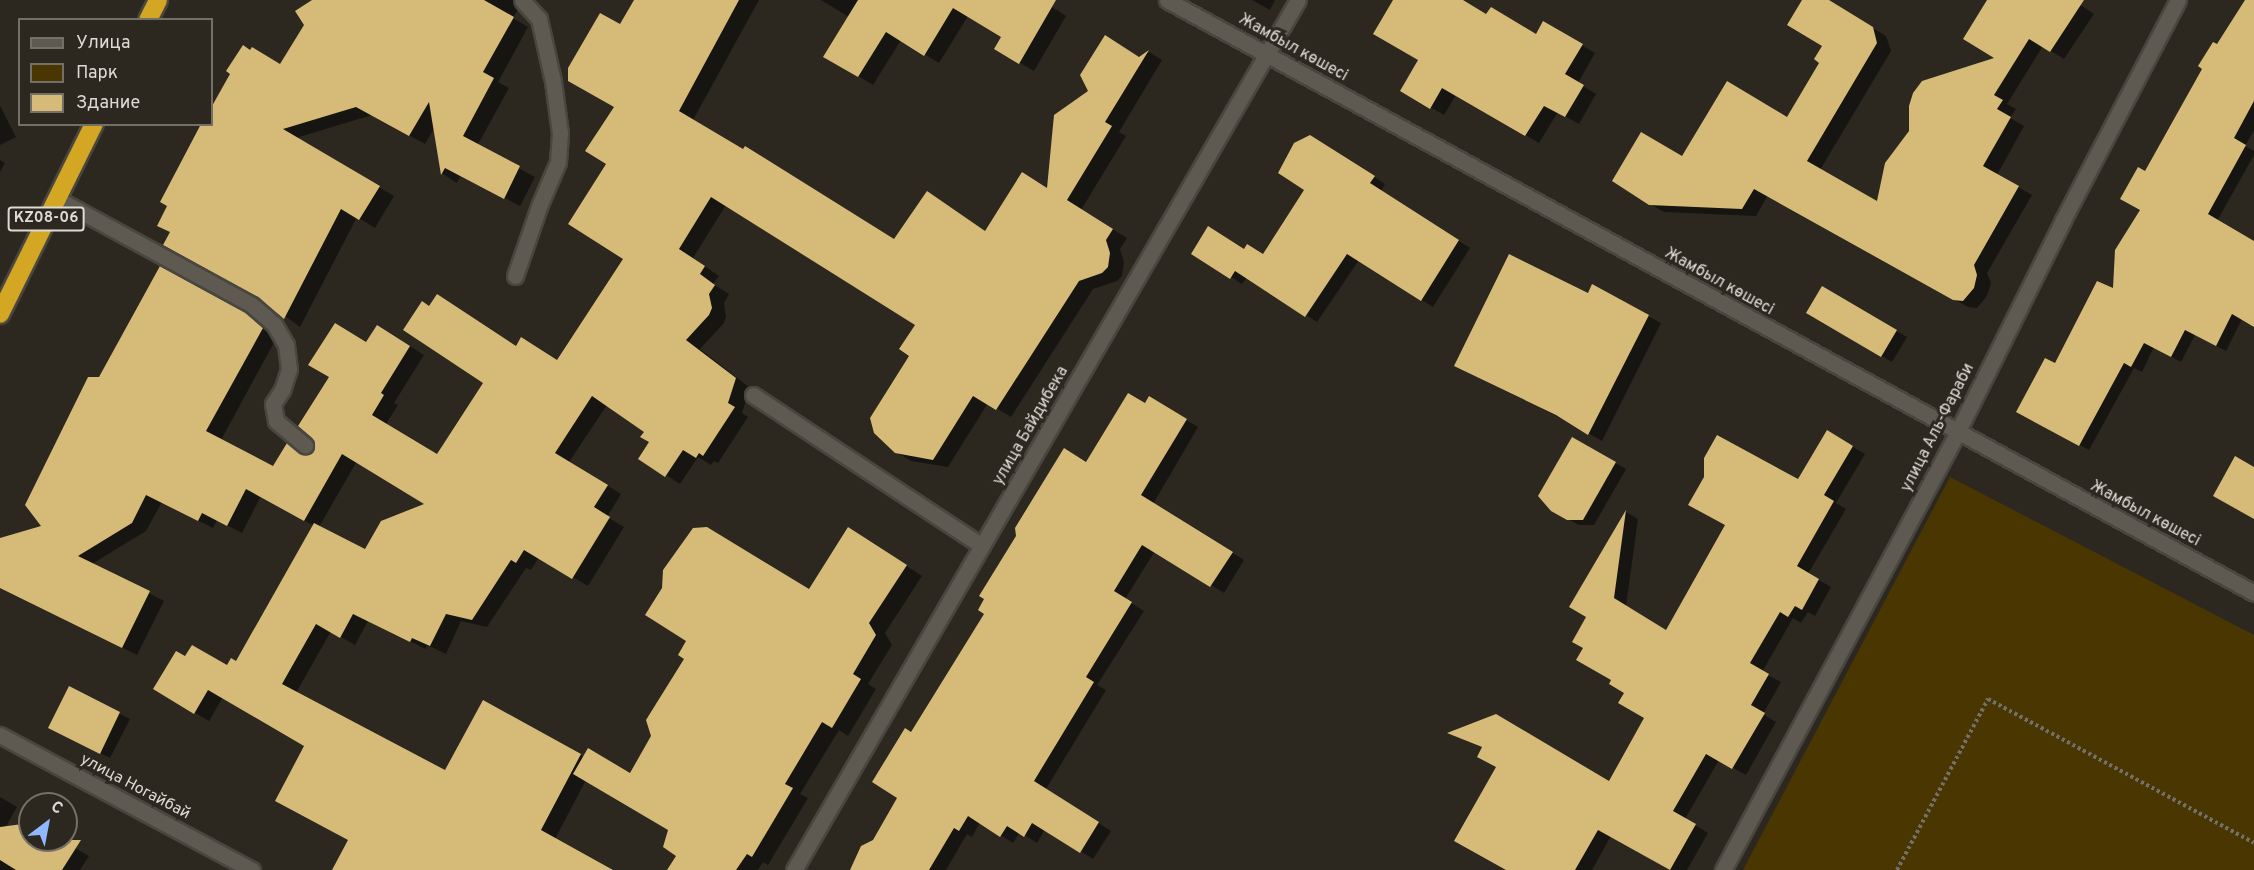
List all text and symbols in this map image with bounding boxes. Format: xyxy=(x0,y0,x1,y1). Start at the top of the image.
street label: Жамбыл көшесі xyxy=(1235,10,1351,86)
legend xyxy=(18,18,213,126)
text: Улица xyxy=(76,32,130,55)
text: Парк xyxy=(76,62,118,85)
text: Здание xyxy=(76,92,140,115)
road number: KZ08-06 xyxy=(7,207,85,231)
street label: Жамбыл көшесі xyxy=(1661,244,1777,320)
street label: улица Аль-Фараби xyxy=(1897,360,1979,496)
street label: улица Байдибека xyxy=(989,363,1073,489)
street label: Жамбыл көшесі xyxy=(2087,477,2203,551)
street label: улица Ногайбай xyxy=(77,750,193,824)
north arrow xyxy=(18,792,78,852)
text: С xyxy=(47,797,66,820)

